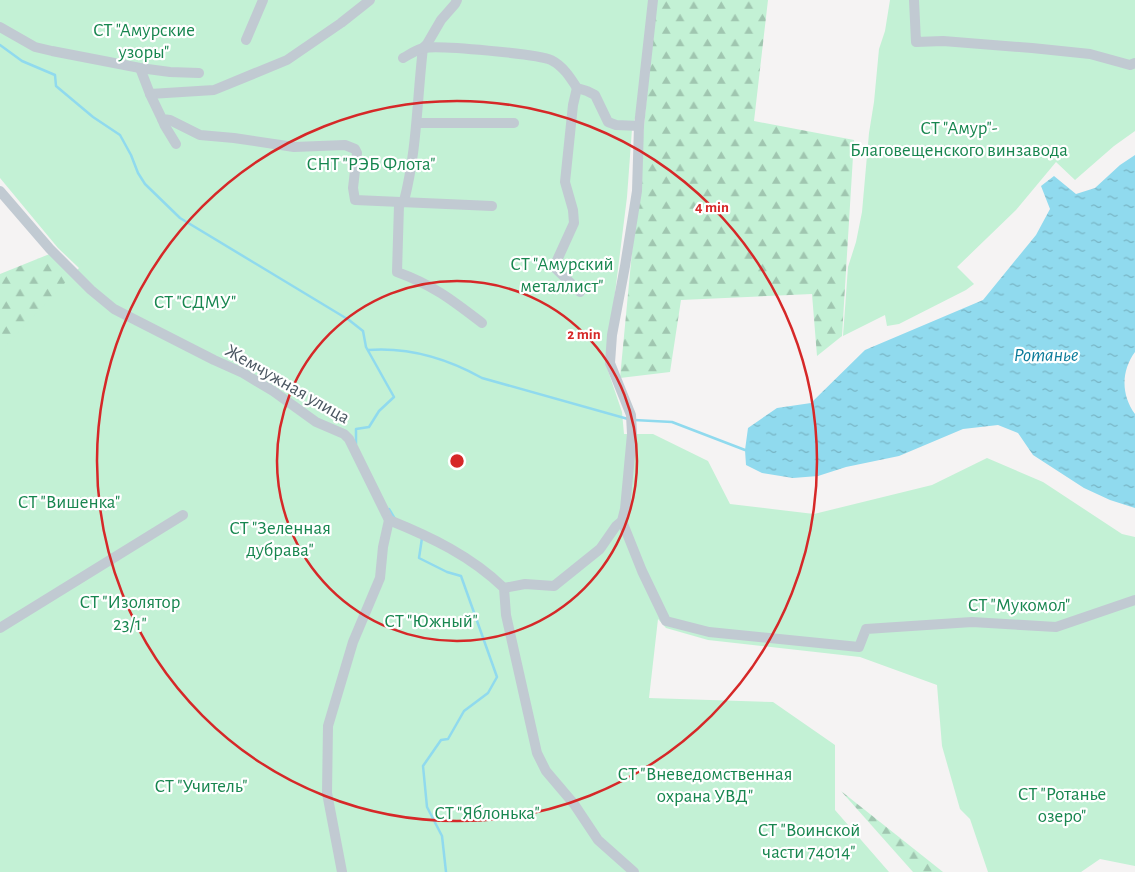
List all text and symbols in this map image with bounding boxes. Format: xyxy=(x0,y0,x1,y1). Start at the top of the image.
park label: СТ "Амурские узоры" xyxy=(93,21,195,62)
park label: СТ "Амур"- Благовещенского винзавода xyxy=(850,119,1068,160)
park label: СНТ "РЭБ Флота" xyxy=(307,155,435,174)
text: 4 min xyxy=(695,200,729,215)
park label: СТ "Амурский металлист" xyxy=(510,255,614,296)
park label: СТ "СДМУ" xyxy=(154,293,236,312)
text: 2 min xyxy=(567,327,601,342)
street label: Жемчужная улица xyxy=(222,341,353,428)
water label: Ротанье xyxy=(1014,345,1078,365)
centre of rings xyxy=(448,452,466,470)
park label: СТ "Вишенка" xyxy=(18,493,120,512)
park label: СТ "Зеленная дубрава" xyxy=(229,519,331,560)
park label: СТ "Изолятор 23/1" xyxy=(80,593,180,634)
park label: СТ "Мукомол" xyxy=(968,596,1070,615)
park label: СТ "Южный" xyxy=(384,612,478,631)
park label: СТ "Вневедомственная охрана УВД" xyxy=(618,765,792,806)
park label: СТ "Учитель" xyxy=(154,777,248,796)
park label: СТ "Ротанье озеро" xyxy=(1018,785,1106,826)
park label: СТ "Яблонька" xyxy=(434,804,540,823)
park label: СТ "Воинской части 74014" xyxy=(758,821,860,862)

